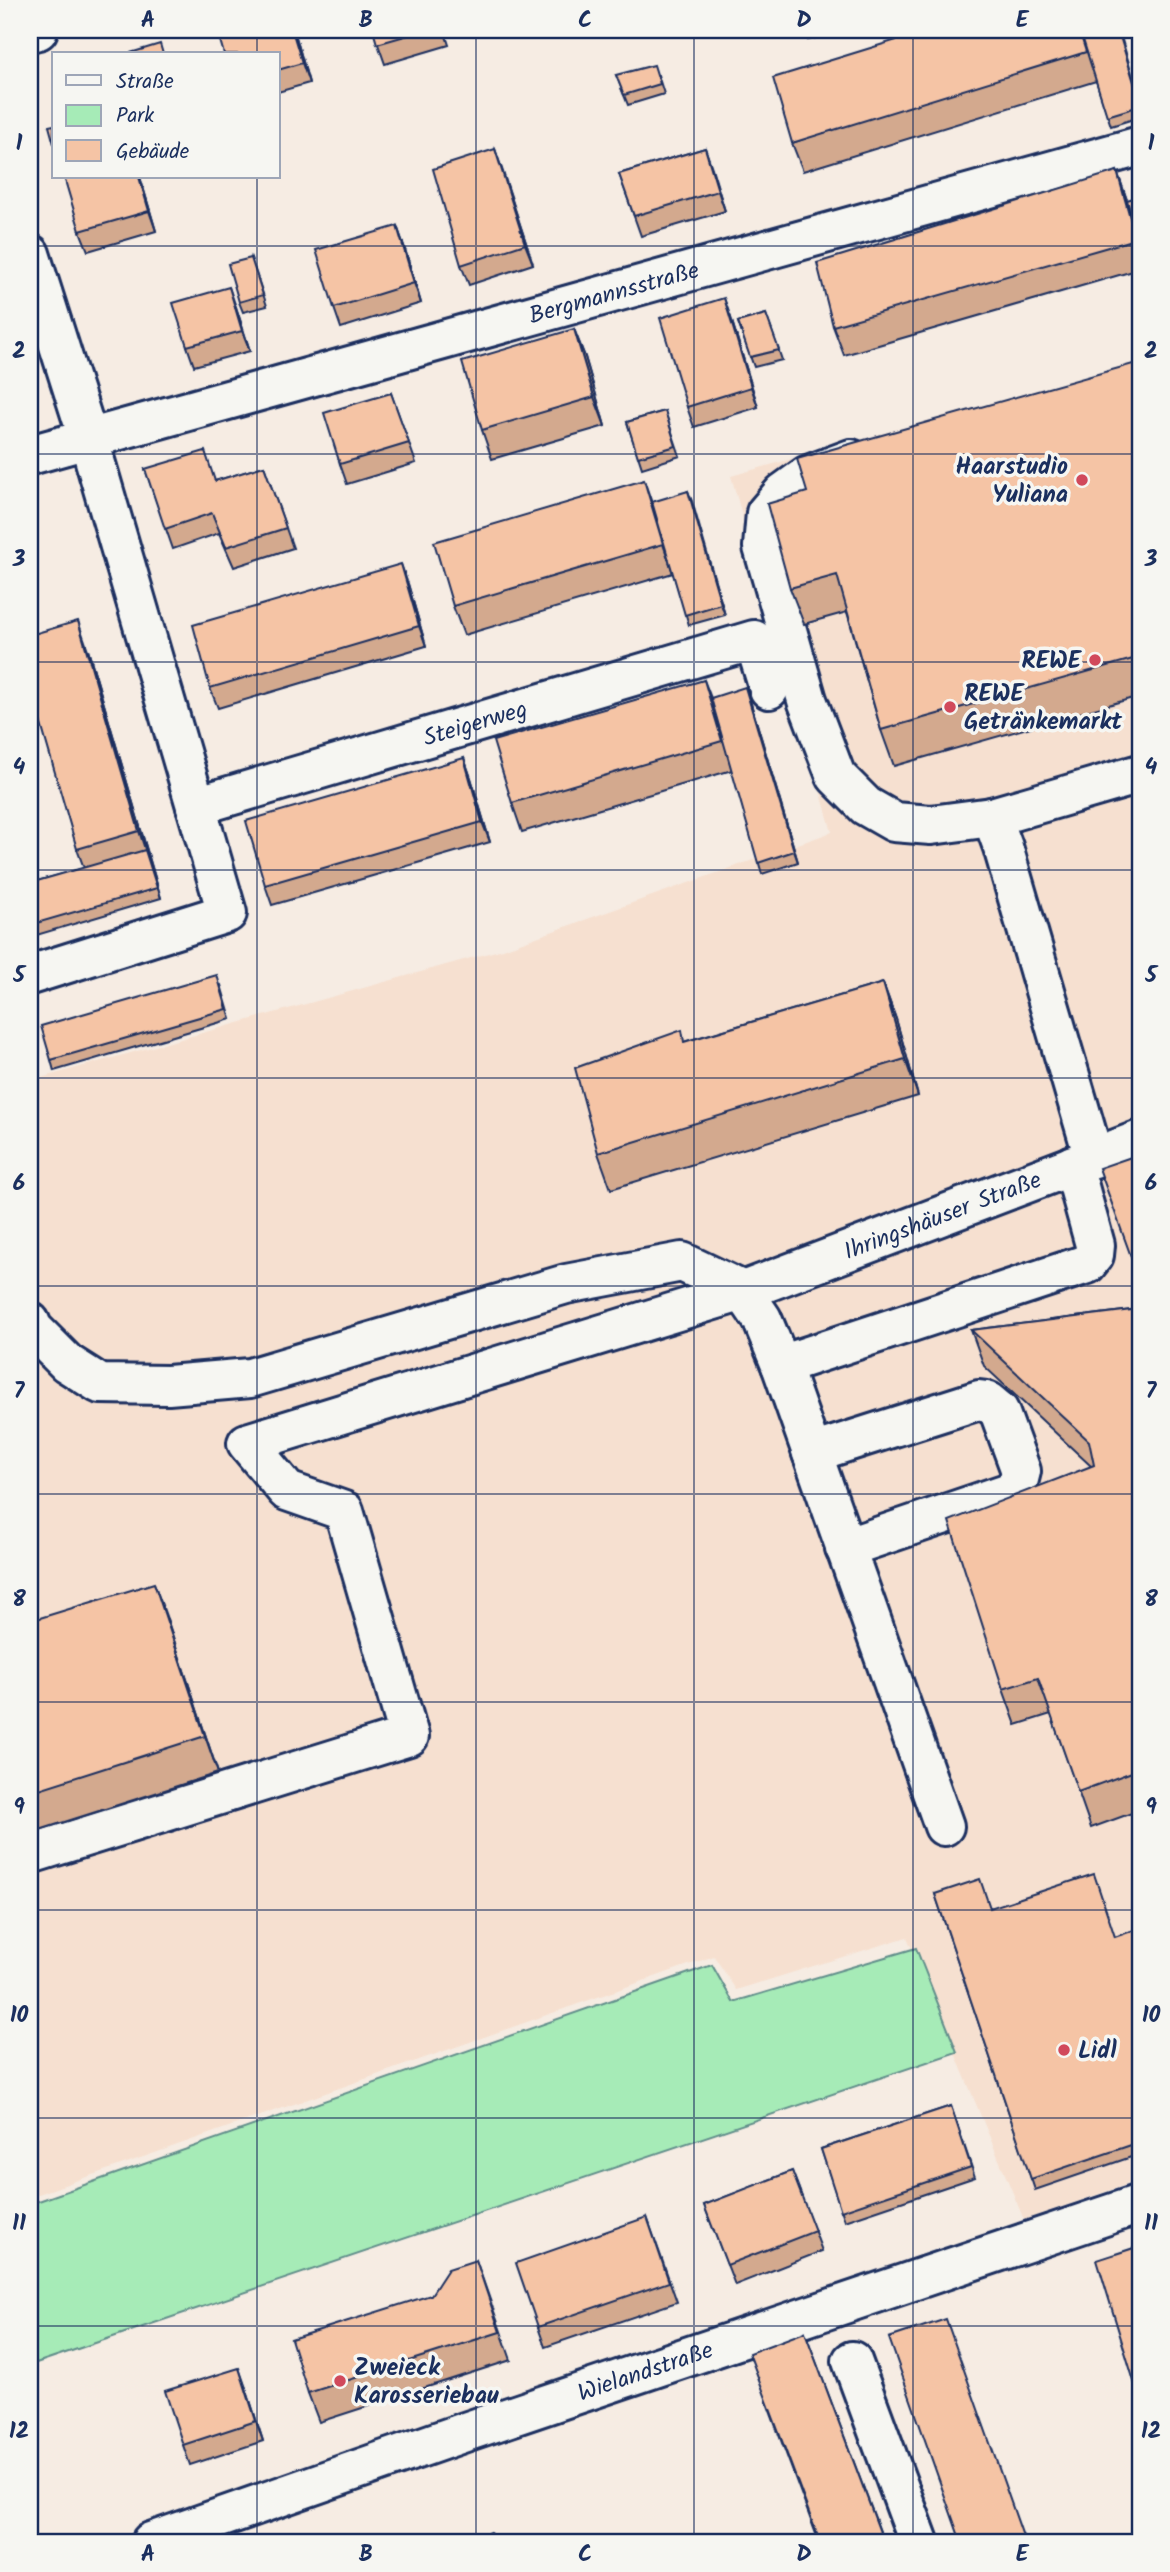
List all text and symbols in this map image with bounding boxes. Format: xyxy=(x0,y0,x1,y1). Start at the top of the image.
text: A xyxy=(141,3,155,39)
text: B xyxy=(359,3,373,39)
text: C xyxy=(578,3,592,39)
text: D xyxy=(796,3,812,39)
text: E xyxy=(1016,3,1030,39)
legend xyxy=(52,52,280,178)
text: Straße xyxy=(116,66,174,99)
text: Park xyxy=(116,100,154,133)
text: 1 xyxy=(16,126,23,162)
text: 1 xyxy=(1148,126,1155,162)
text: Gebäude xyxy=(116,136,190,169)
street label: Bergmannsstraße xyxy=(525,252,704,336)
text: 2 xyxy=(12,334,26,370)
text: 2 xyxy=(1144,334,1158,370)
place label: Haarstudio Yuliana xyxy=(955,448,1068,515)
marker: Haarstudio Yuliana xyxy=(1074,472,1090,488)
text: 3 xyxy=(12,542,26,578)
text: 3 xyxy=(1144,542,1158,578)
place label: REWE xyxy=(1021,642,1083,681)
marker: REWE xyxy=(1087,652,1103,668)
place label: REWE Getränkemarkt xyxy=(964,675,1123,742)
street label: Steigerweg xyxy=(419,690,532,758)
marker: REWE Getränkemarkt xyxy=(942,699,958,715)
text: 4 xyxy=(13,750,26,786)
text: 4 xyxy=(1145,750,1158,786)
text: 5 xyxy=(12,958,27,994)
text: 5 xyxy=(1144,958,1159,994)
street label: Ihringshäuser Straße xyxy=(838,1161,1048,1272)
text: 6 xyxy=(13,1166,25,1202)
text: 6 xyxy=(1145,1166,1157,1202)
text: 7 xyxy=(14,1374,26,1410)
text: 7 xyxy=(1146,1374,1158,1410)
text: 8 xyxy=(12,1582,26,1618)
text: 8 xyxy=(1144,1582,1158,1618)
text: 9 xyxy=(13,1790,25,1826)
text: 9 xyxy=(1145,1790,1157,1826)
text: 10 xyxy=(10,1998,29,2034)
text: 10 xyxy=(1142,1998,1161,2034)
place label: Lidl xyxy=(1078,2032,1117,2071)
marker: Lidl xyxy=(1056,2042,1072,2058)
text: 11 xyxy=(12,2206,26,2242)
text: 11 xyxy=(1144,2206,1158,2242)
street label: Wielandstraße xyxy=(573,2331,719,2414)
place label: Zweieck Karosseriebau xyxy=(354,2349,499,2416)
marker: Zweieck Karosseriebau xyxy=(332,2373,348,2389)
text: 12 xyxy=(9,2414,29,2450)
text: 12 xyxy=(1141,2414,1161,2450)
text: A xyxy=(141,2537,155,2572)
text: B xyxy=(359,2537,373,2572)
text: C xyxy=(578,2537,592,2572)
text: D xyxy=(796,2537,812,2572)
text: E xyxy=(1016,2537,1030,2572)

